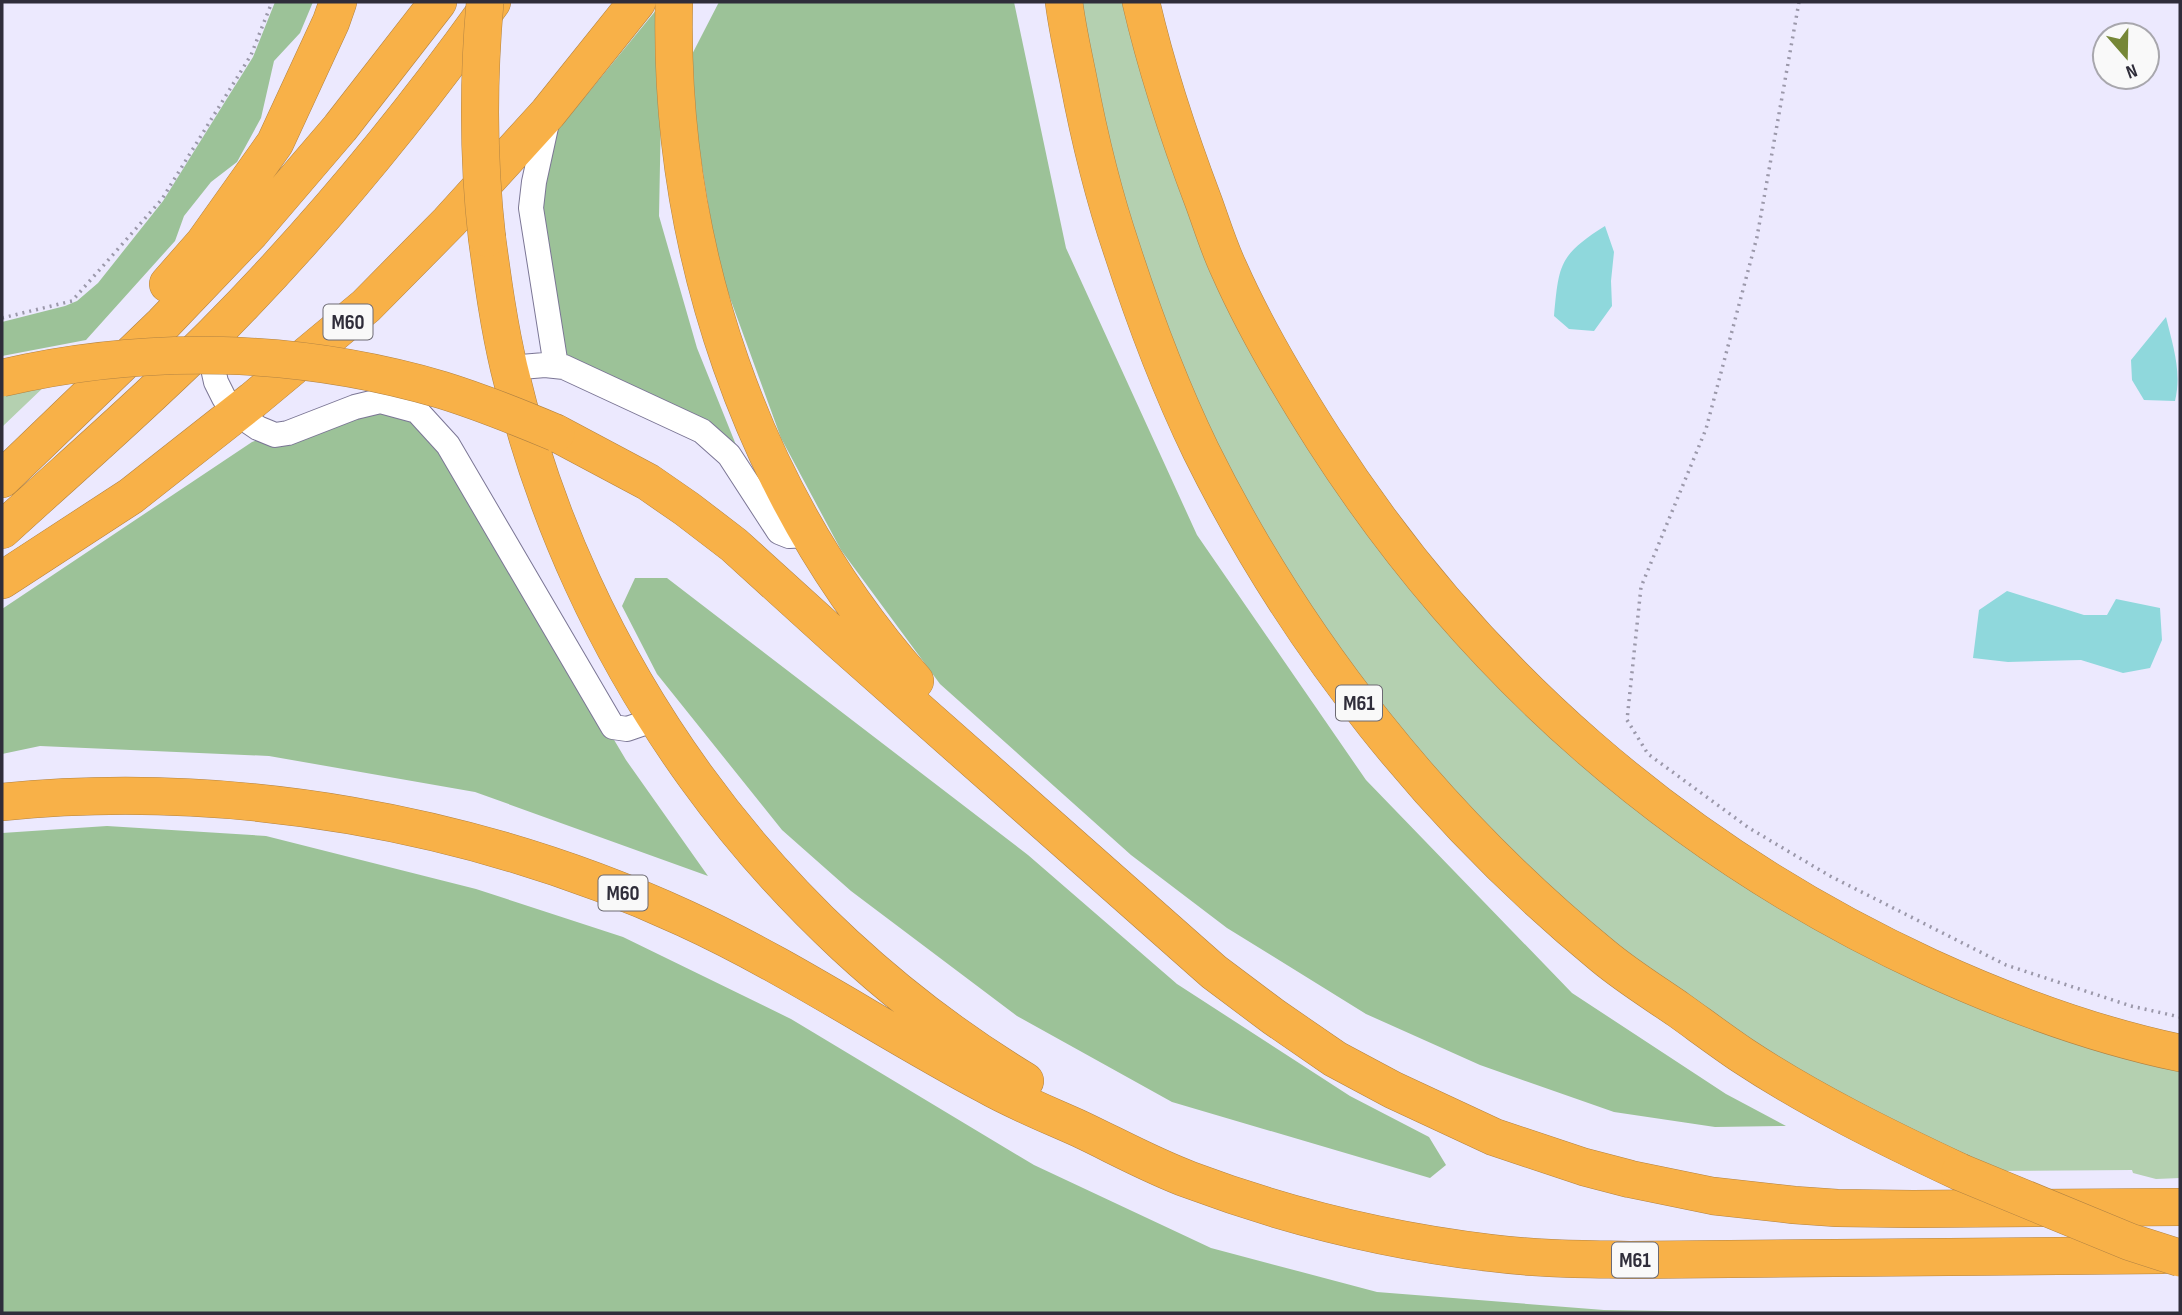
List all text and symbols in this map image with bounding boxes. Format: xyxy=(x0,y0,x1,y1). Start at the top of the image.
north arrow xyxy=(2091,21,2161,91)
text: N xyxy=(2123,58,2140,83)
road number: M60 xyxy=(324,304,372,340)
road number: M61 xyxy=(1336,686,1382,720)
road number: M60 xyxy=(598,876,648,910)
road number: M61 xyxy=(1612,1242,1658,1278)

